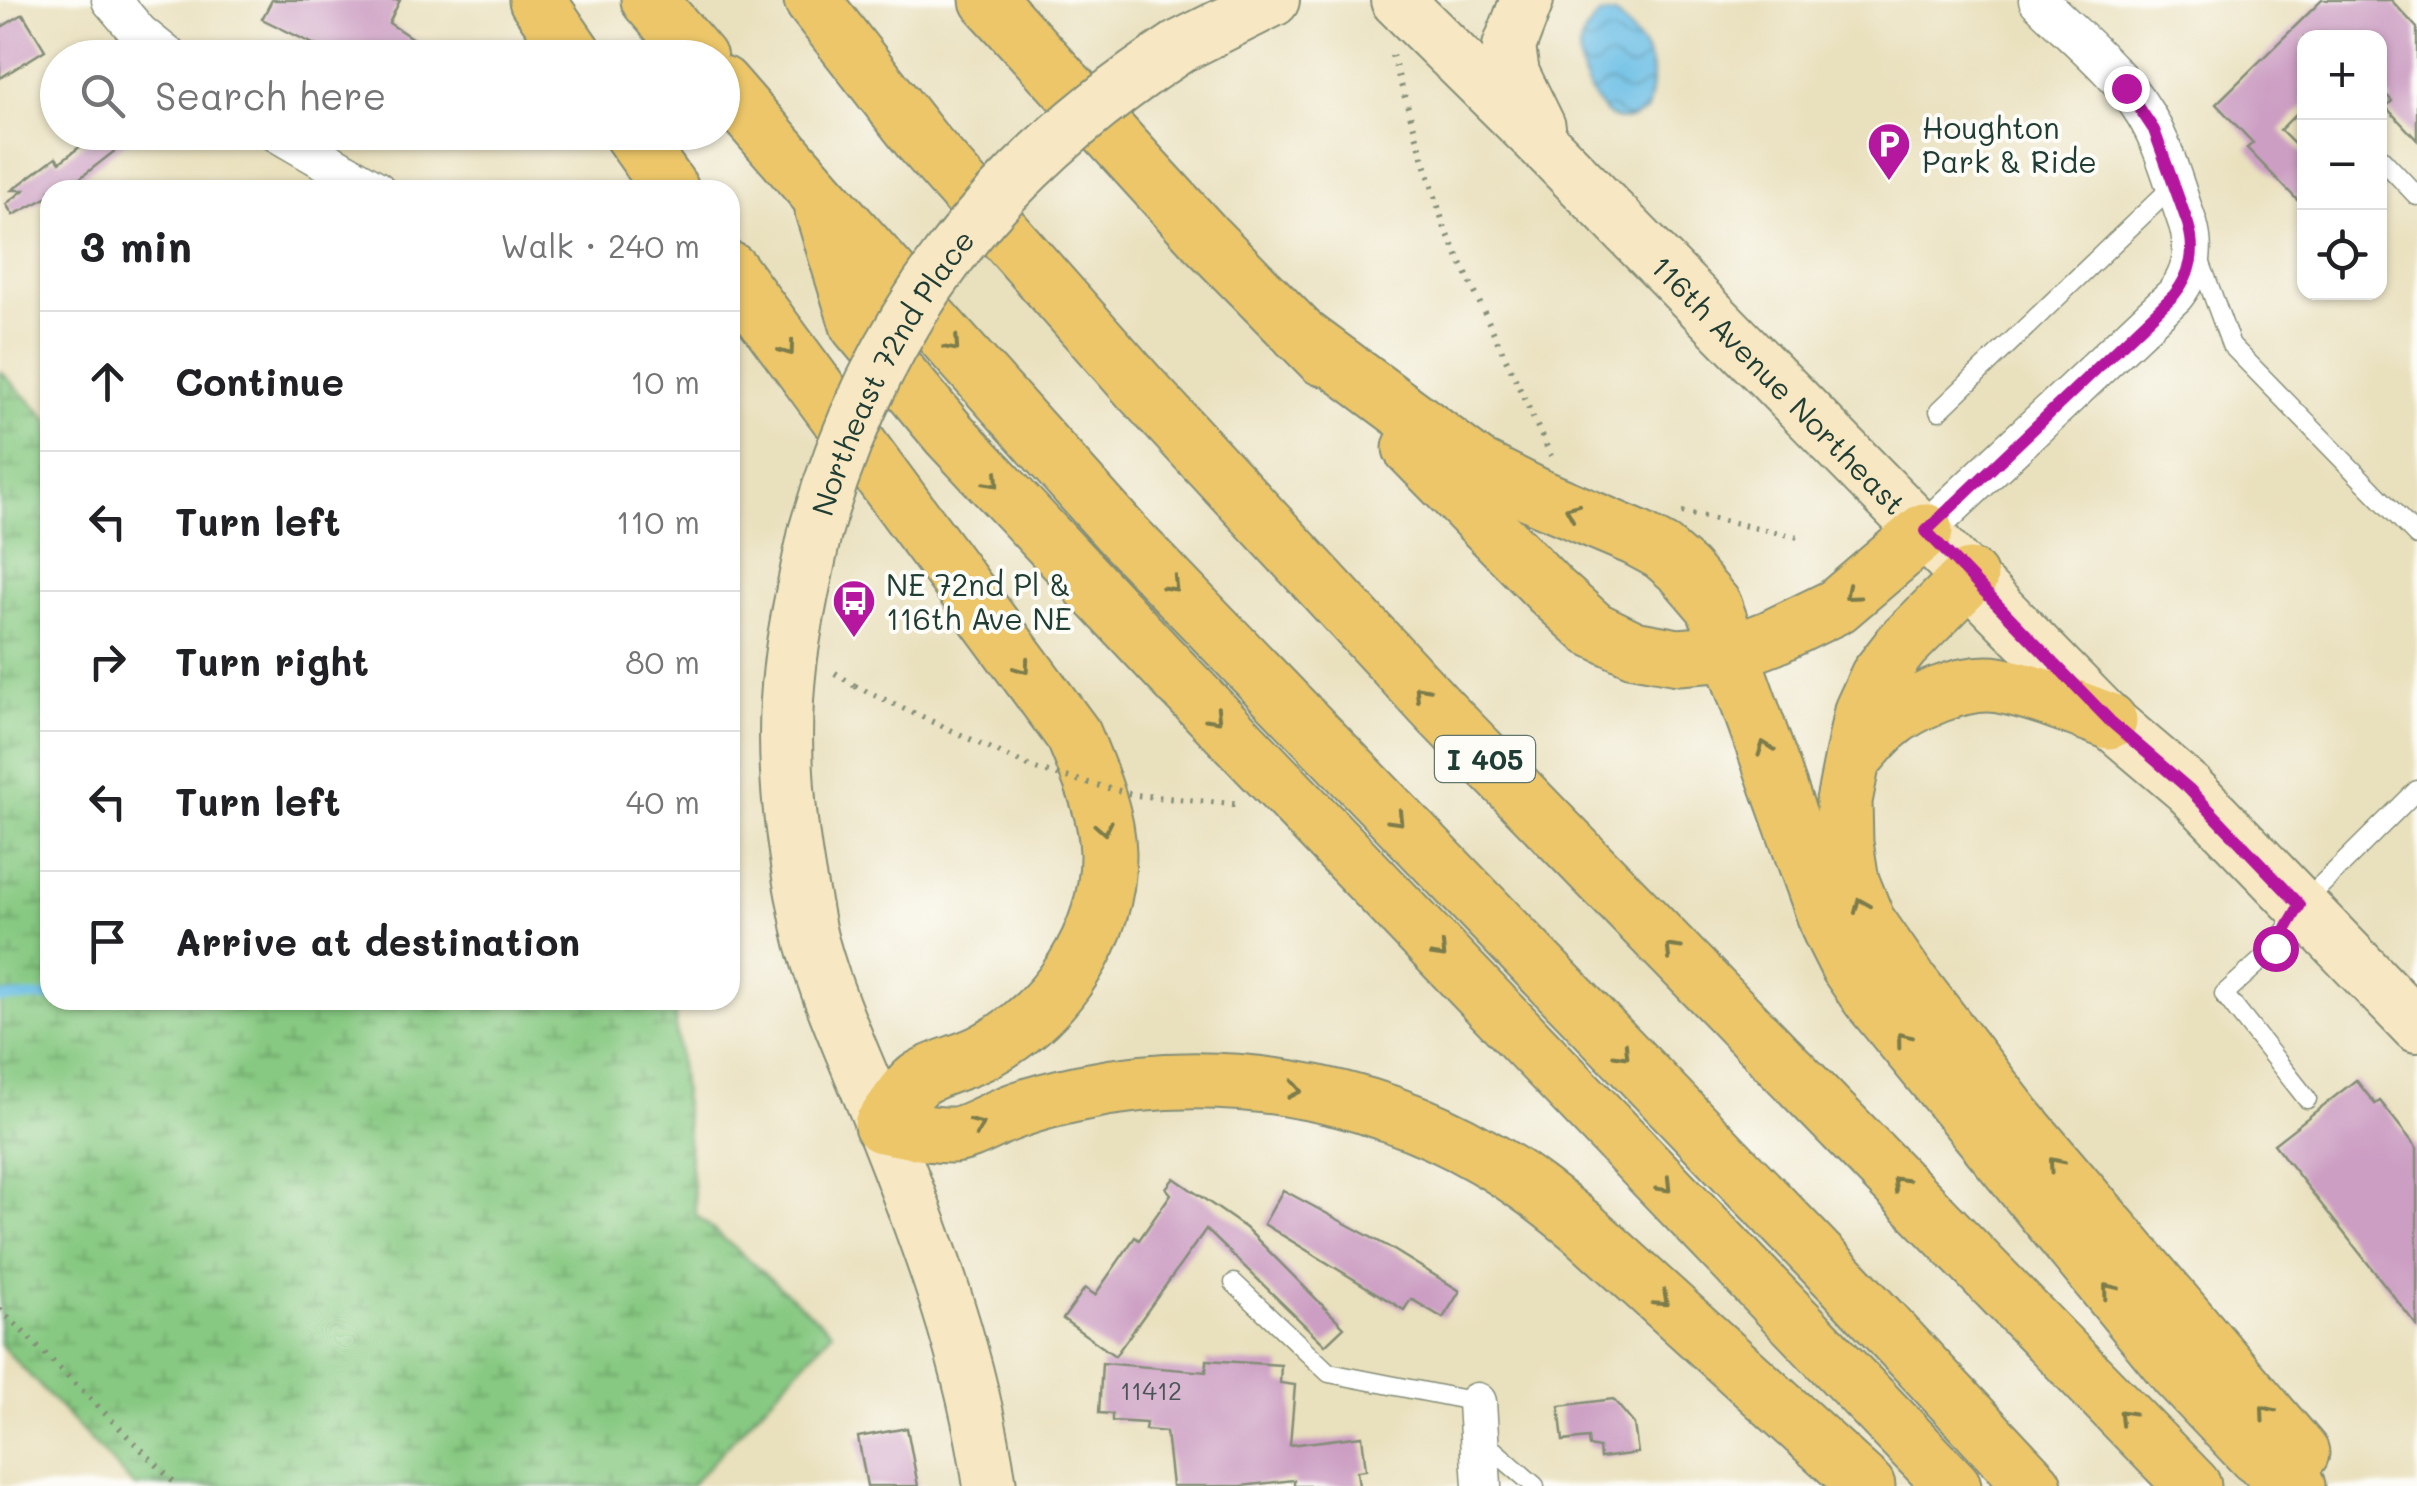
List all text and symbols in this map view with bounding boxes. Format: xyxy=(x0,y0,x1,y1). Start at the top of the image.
map controls xyxy=(2297,30,2387,300)
button: + xyxy=(2297,30,2387,120)
search box xyxy=(40,40,740,150)
route end xyxy=(2104,66,2150,112)
icon: search xyxy=(75,68,130,123)
text: Search here xyxy=(155,70,386,120)
place label: Houghton Park & Ride xyxy=(1922,107,2097,181)
button: − xyxy=(2297,120,2387,210)
parking icon: Houghton Park & Ride xyxy=(1866,121,1912,182)
button: locate xyxy=(2297,210,2387,300)
text: 3 min xyxy=(80,218,192,273)
street label: Northeast 72nd Place xyxy=(801,221,983,520)
text: Walk · 240 m xyxy=(500,224,700,266)
street label: 116th Avenue Northeast xyxy=(1643,246,1915,523)
one-way arrow xyxy=(941,333,959,352)
one-way arrow xyxy=(776,338,794,356)
icon: ahead xyxy=(80,354,135,409)
text: Continue xyxy=(175,356,344,406)
text: 10 m xyxy=(630,360,700,402)
one-way arrow xyxy=(981,469,999,487)
icon: left xyxy=(80,494,135,549)
text: Turn left xyxy=(175,496,341,546)
text: 110 m xyxy=(616,500,700,542)
one-way arrow xyxy=(1564,503,1582,523)
place label: NE 72nd Pl & 116th Ave NE xyxy=(886,564,1072,638)
one-way arrow xyxy=(1160,574,1178,592)
bus stop icon: NE 72nd Pl & 116th Ave NE xyxy=(831,578,877,639)
one-way arrow xyxy=(1844,582,1862,600)
icon: right xyxy=(80,634,135,689)
text: Turn right xyxy=(175,636,369,686)
text: 80 m xyxy=(625,640,700,682)
one-way arrow xyxy=(1011,656,1028,674)
one-way arrow xyxy=(1415,685,1433,704)
one-way arrow xyxy=(1203,706,1221,724)
road number: I 405 xyxy=(1435,736,1535,782)
one-way arrow xyxy=(1756,741,1777,758)
icon: left xyxy=(80,774,135,829)
text: Turn left xyxy=(175,776,341,826)
text: 40 m xyxy=(626,780,700,822)
one-way arrow xyxy=(1385,808,1403,826)
one-way arrow xyxy=(1092,819,1113,836)
one-way arrow xyxy=(1852,897,1872,915)
icon: arrive xyxy=(80,914,135,969)
text: Arrive at destination xyxy=(175,916,580,966)
route start xyxy=(2253,926,2299,972)
one-way arrow xyxy=(1429,940,1447,958)
one-way arrow xyxy=(1666,944,1684,962)
one-way arrow xyxy=(1897,1032,1915,1050)
one-way arrow xyxy=(1611,1042,1629,1060)
one-way arrow xyxy=(1287,1079,1304,1100)
one-way arrow xyxy=(967,1118,985,1138)
one-way arrow xyxy=(2049,1158,2067,1176)
one-way arrow xyxy=(1654,1175,1672,1193)
one-way arrow xyxy=(1892,1177,1910,1195)
one-way arrow xyxy=(2103,1284,2121,1302)
one-way arrow xyxy=(1650,1288,1669,1306)
house number: 11412 xyxy=(1120,1374,1182,1406)
one-way arrow xyxy=(2259,1405,2277,1423)
one-way arrow xyxy=(2119,1410,2137,1428)

